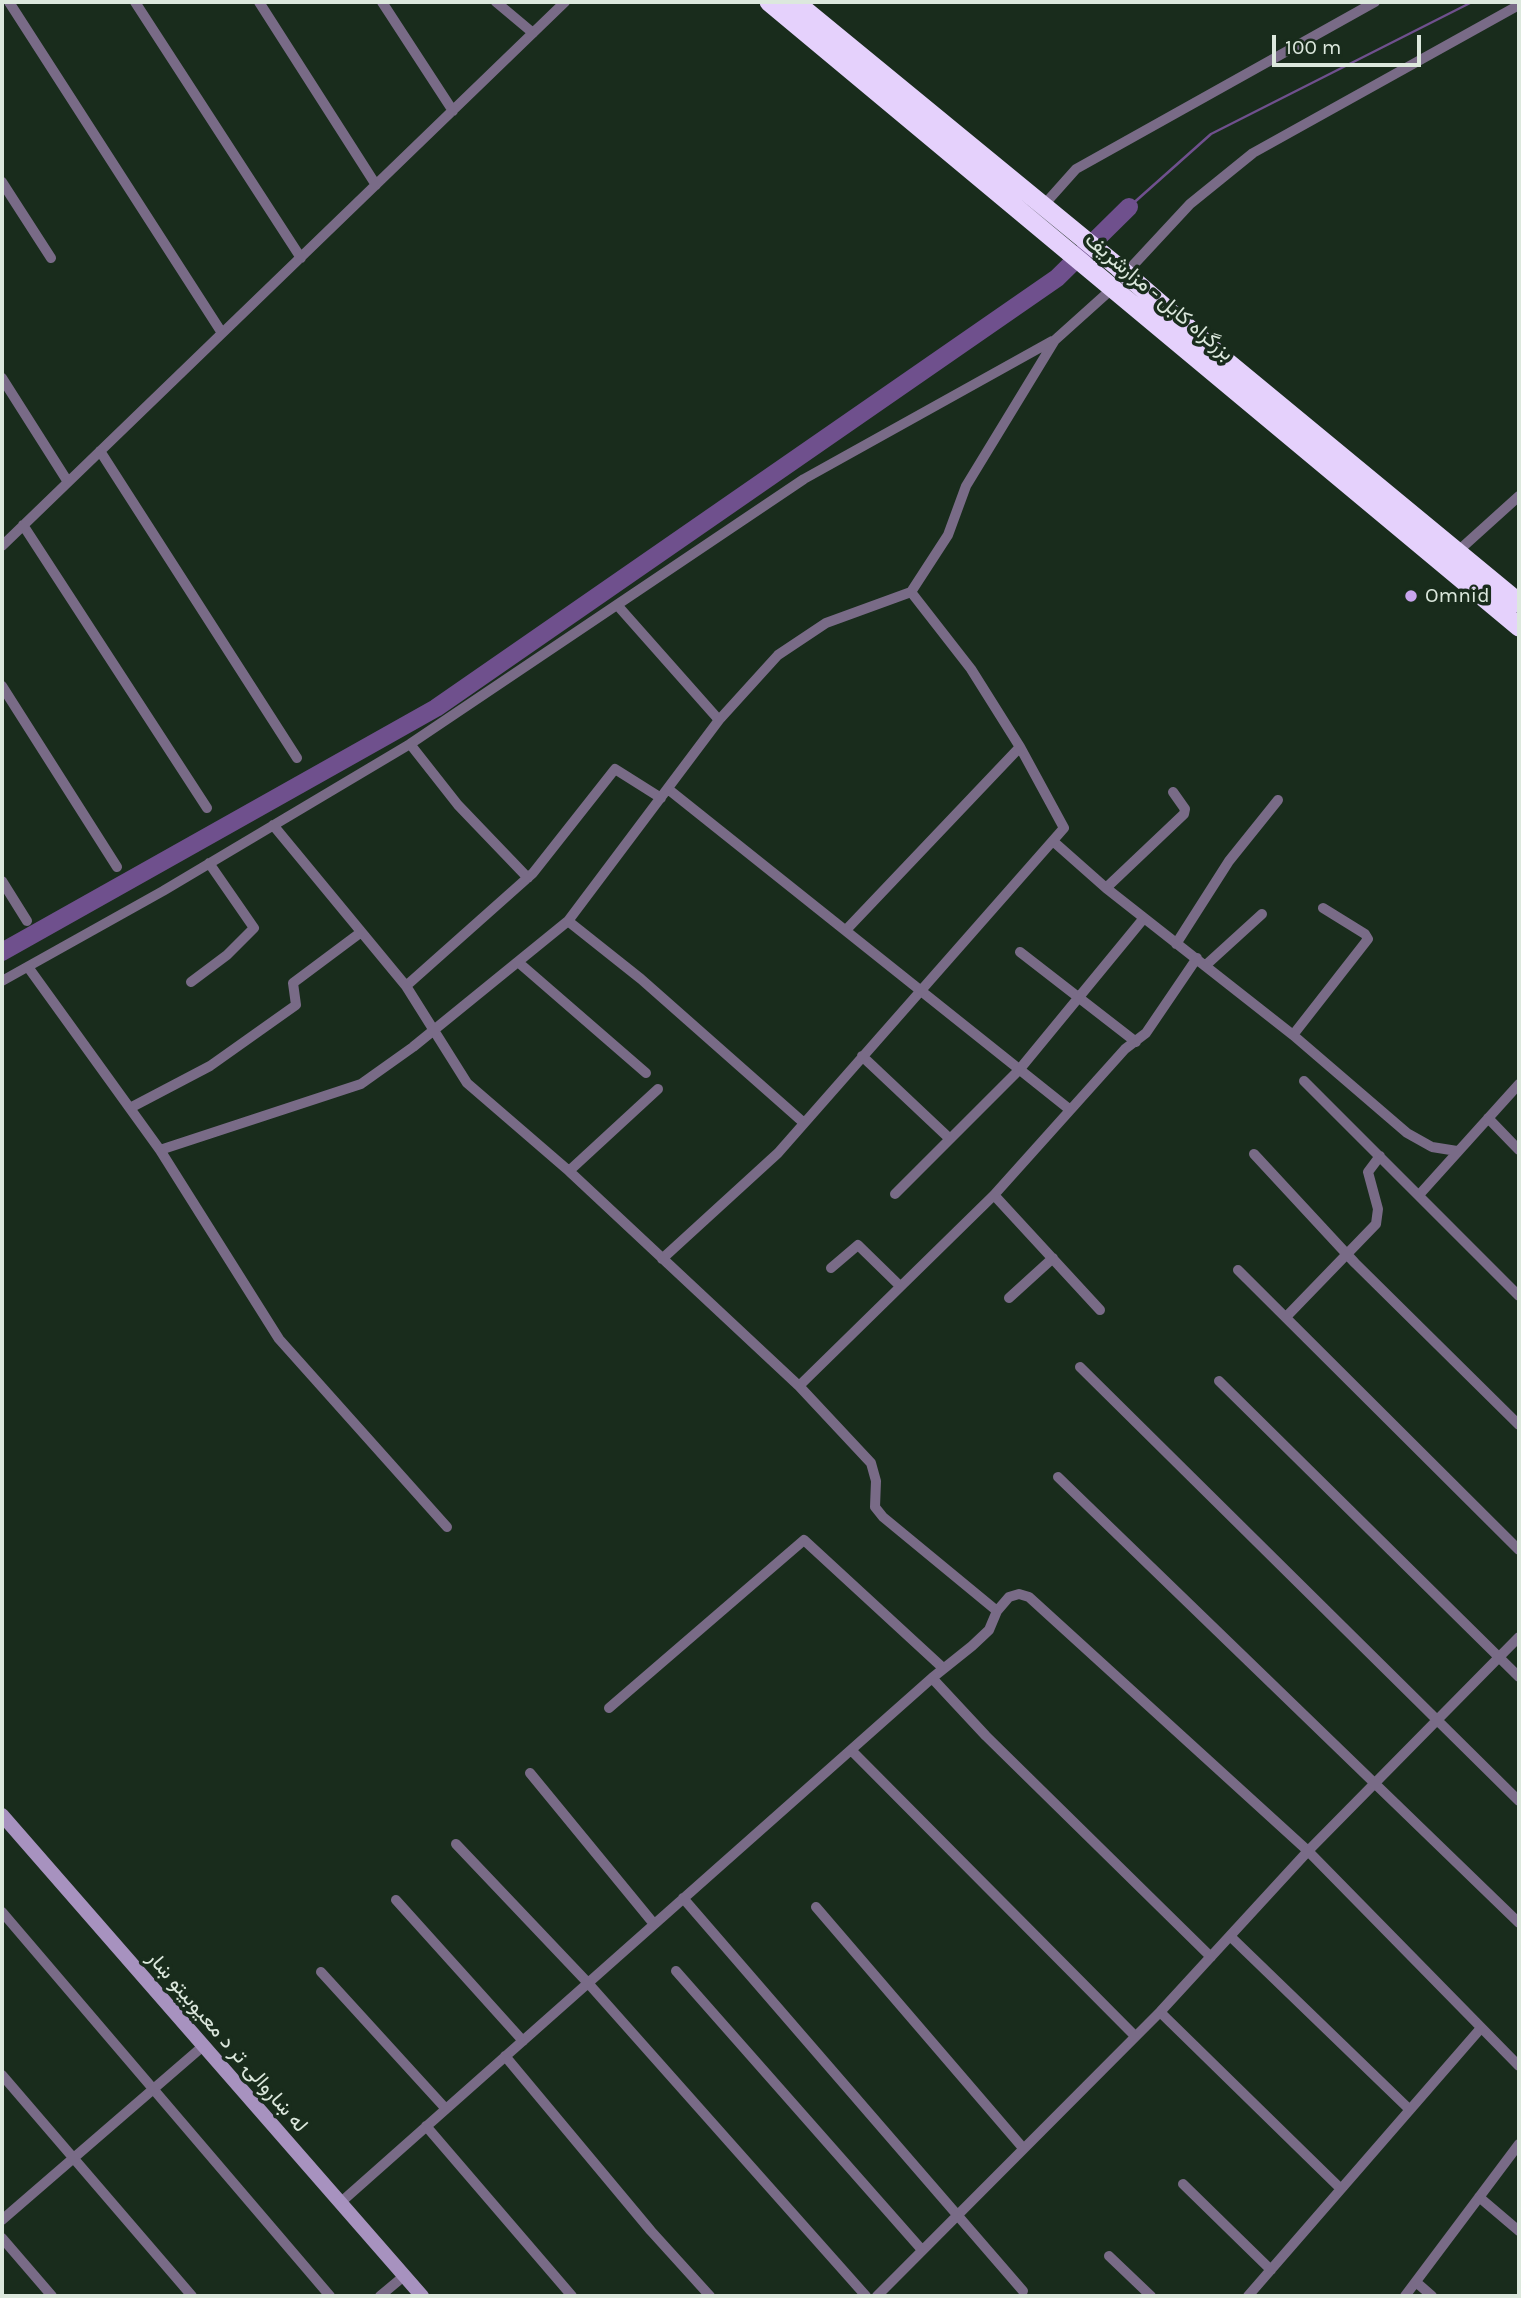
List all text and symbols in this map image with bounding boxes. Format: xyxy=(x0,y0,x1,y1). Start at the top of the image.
scale bar xyxy=(1276,21,1425,65)
text: 100 m xyxy=(1285,35,1342,59)
street label: بزرگراه کابل - مزارشریف xyxy=(1080,227,1238,367)
place label: Omnid xyxy=(1425,583,1490,609)
marker: Omnid xyxy=(1403,588,1419,604)
street label: له ښاروالۍ تر د معیوبیتو ښار xyxy=(141,1946,313,2138)

